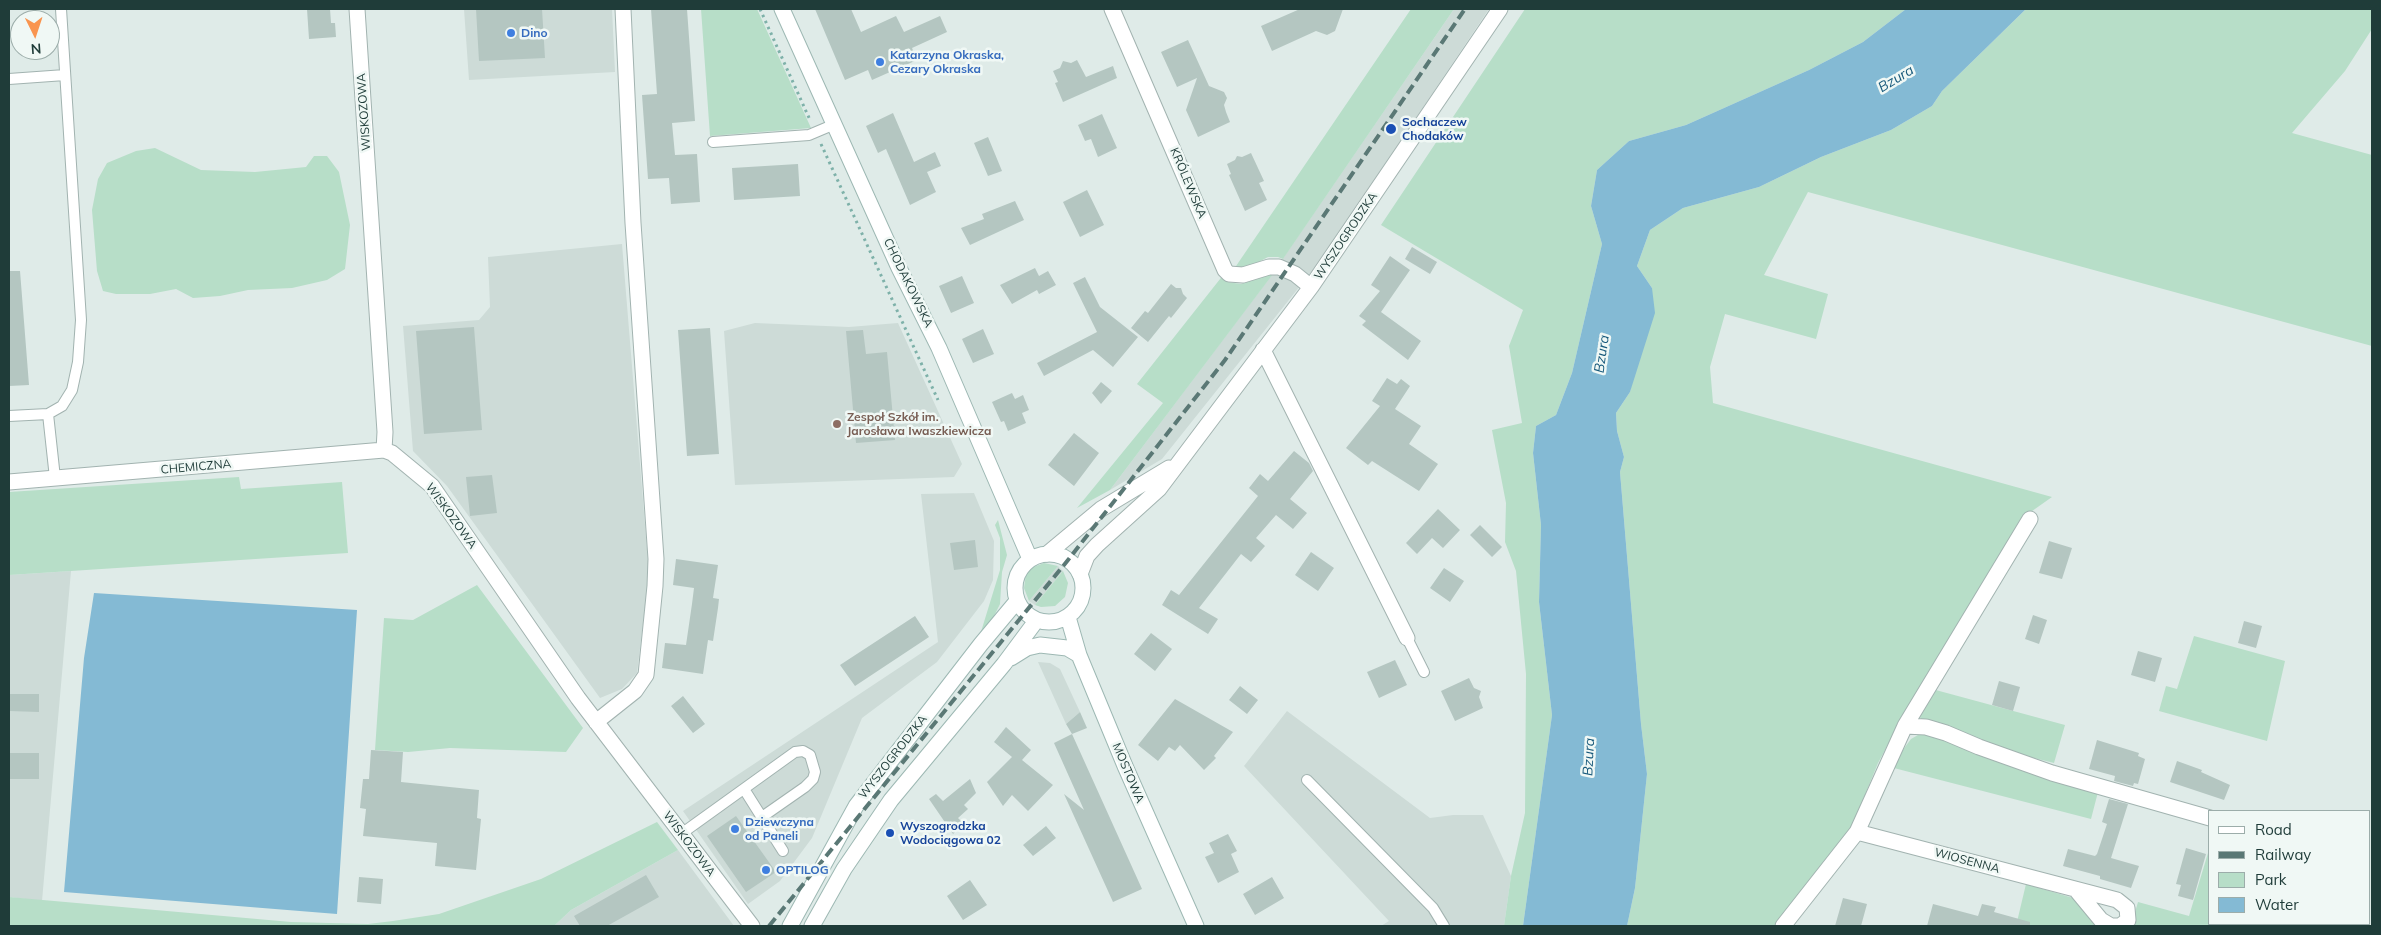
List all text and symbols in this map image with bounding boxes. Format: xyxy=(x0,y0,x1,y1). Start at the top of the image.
north arrow xyxy=(10,10,60,60)
place label: Dino xyxy=(521,26,548,40)
marker: Dino xyxy=(505,27,517,39)
text: N xyxy=(30,40,42,58)
place label: Katarzyna Okraska, Cezary Okraska xyxy=(890,48,1004,76)
marker: Katarzyna Okraska, Cezary Okraska xyxy=(874,56,886,68)
water label: Bzura xyxy=(1875,62,1917,96)
street label: WISKOZOWA xyxy=(354,73,374,151)
place label: Sochaczew Chodaków xyxy=(1402,115,1467,143)
marker: Sochaczew Chodaków xyxy=(1384,122,1398,136)
street label: KRÓLEWSKA xyxy=(1167,145,1209,221)
street label: WYSZOGRODZKA xyxy=(1311,190,1381,282)
street label: CHODAKOWSKA xyxy=(880,236,936,330)
water label: Bzura xyxy=(1591,334,1613,374)
place label: Zespoł Szkół im. Jarosława Iwaszkiewicza xyxy=(847,410,992,438)
marker: Zespoł Szkół im. Jarosława Iwaszkiewicza xyxy=(831,418,843,430)
street label: CHEMICZNA xyxy=(160,457,232,477)
street label: WISKOZOWA xyxy=(422,480,480,552)
street label: WYSZOGRODZKA xyxy=(856,712,930,802)
water label: Bzura xyxy=(1580,737,1598,777)
street label: MOSTOWA xyxy=(1109,741,1147,805)
street label: WISKOZOWA xyxy=(660,809,718,879)
legend xyxy=(2208,810,2371,925)
place label: Dziewczyna od Paneli xyxy=(745,815,814,843)
place label: Wyszogrodzka Wodociągowa 02 xyxy=(900,819,1001,847)
text: Road xyxy=(2255,820,2292,839)
marker: Dziewczyna od Paneli xyxy=(729,823,741,835)
marker: Wyszogrodzka Wodociągowa 02 xyxy=(884,827,896,839)
street label: WIOSENNA xyxy=(1933,845,2001,877)
text: Railway xyxy=(2255,845,2311,864)
place label: OPTILOG xyxy=(776,863,829,877)
marker: OPTILOG xyxy=(760,864,772,876)
text: Park xyxy=(2255,870,2287,889)
text: Water xyxy=(2255,895,2299,914)

